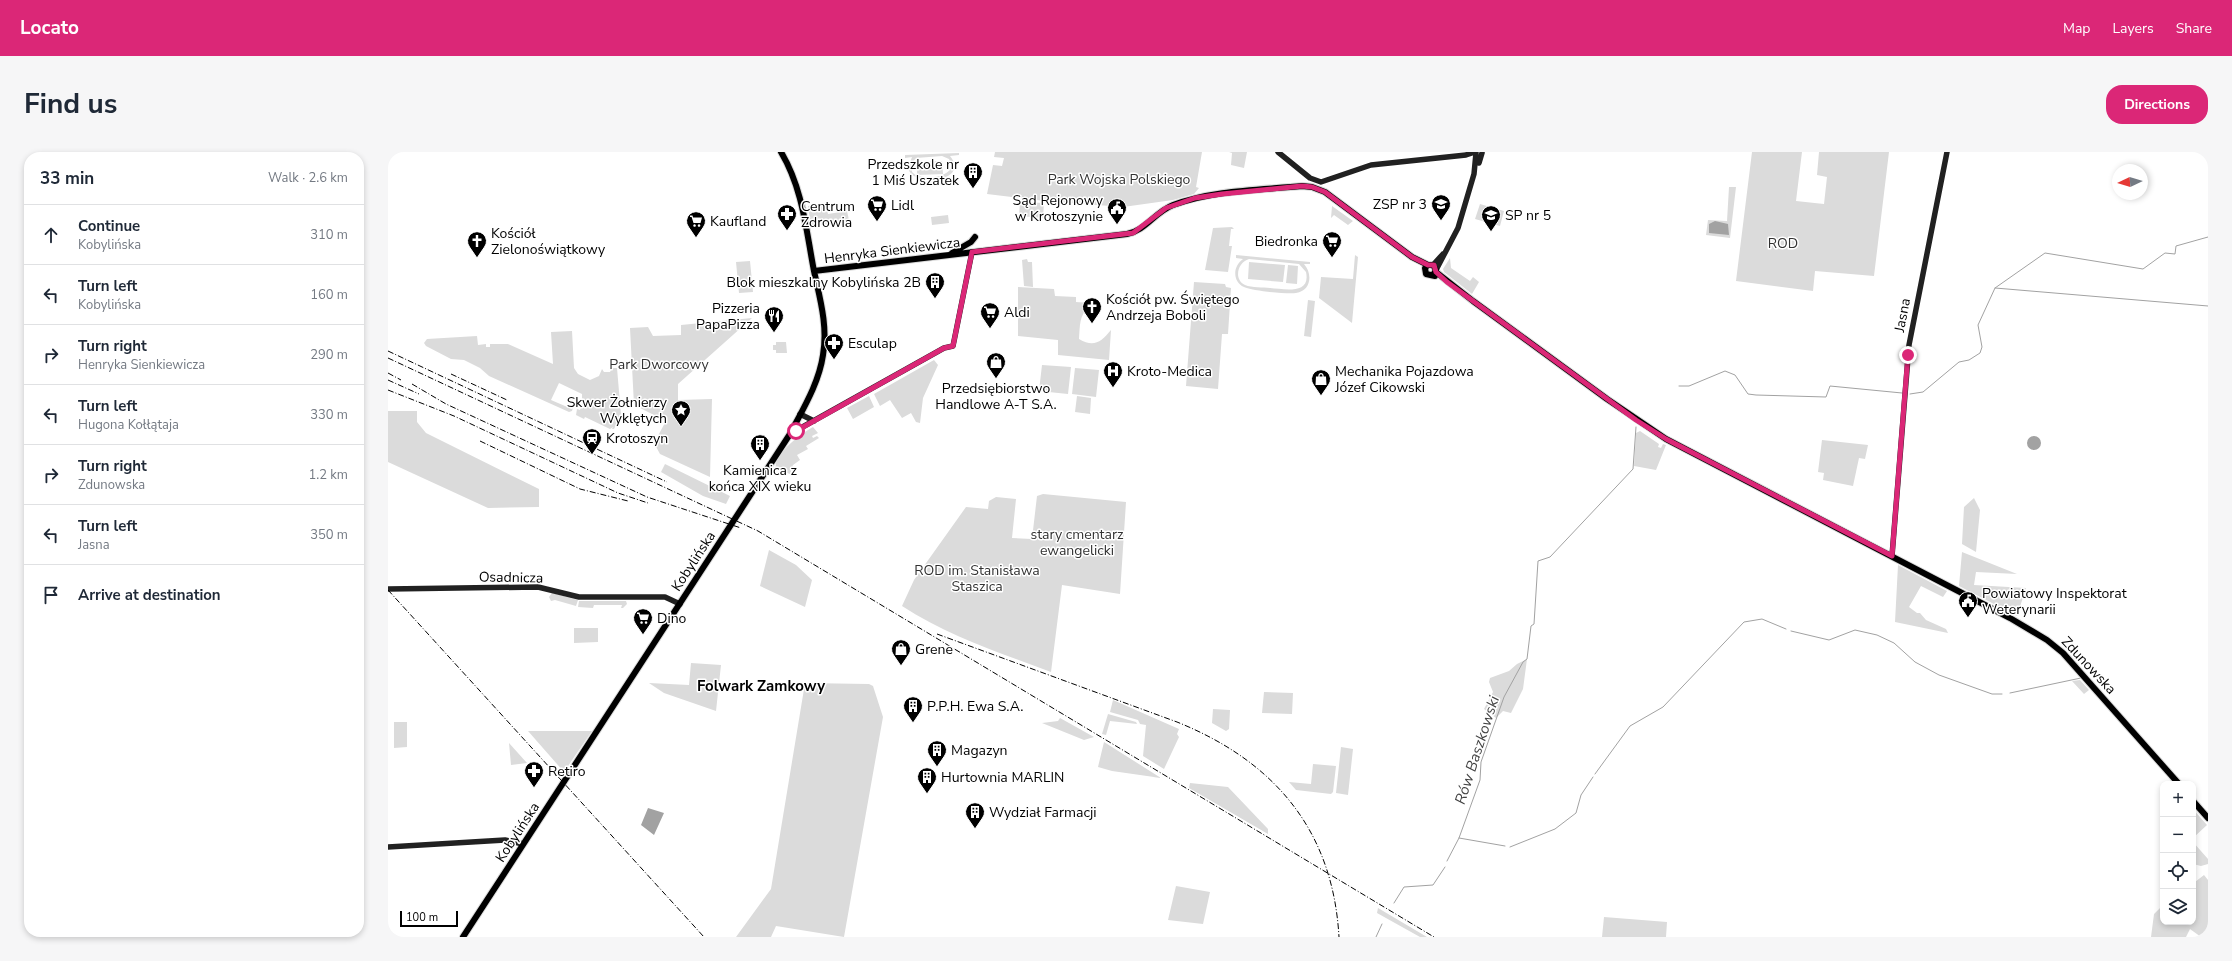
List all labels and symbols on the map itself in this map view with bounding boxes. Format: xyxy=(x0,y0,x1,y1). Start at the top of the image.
place label: Przedszkole nr 1 Miś Uszatek xyxy=(867,155,960,190)
building icon: Przedszkole nr 1 Miś Uszatek xyxy=(962,161,984,189)
north arrow xyxy=(2112,164,2148,200)
park label: Park Wojska Polskiego xyxy=(1048,170,1191,189)
place label: Sąd Rejonowy w Krotoszynie xyxy=(1013,191,1104,226)
school or university icon: ZSP nr 3 xyxy=(1430,193,1452,221)
supermarket icon: Lidl xyxy=(866,194,888,222)
place label: ZSP nr 3 xyxy=(1373,195,1427,214)
place label: Lidl xyxy=(891,196,915,215)
place label: Centrum Zdrowia xyxy=(801,197,855,232)
public building icon: Sąd Rejonowy w Krotoszynie xyxy=(1106,197,1128,225)
pharmacy icon: Centrum Zdrowia xyxy=(776,203,798,231)
school or university icon: SP nr 5 xyxy=(1480,204,1502,232)
place label: SP nr 5 xyxy=(1505,206,1551,225)
supermarket icon: Kaufland xyxy=(685,210,707,238)
place label: Kaufland xyxy=(710,212,766,231)
place label: Kościół Zielonoświątkowy xyxy=(491,224,606,259)
church icon: Kościół Zielonoświątkowy xyxy=(466,230,488,258)
supermarket icon: Biedronka xyxy=(1321,230,1343,258)
place label: Biedronka xyxy=(1255,232,1318,251)
street label: Henryka Sienkiewicza xyxy=(823,233,961,268)
park label: ROD xyxy=(1768,234,1798,253)
building icon: Blok mieszkalny Kobylińska 2B xyxy=(924,271,946,299)
place label: Blok mieszkalny Kobylińska 2B xyxy=(727,273,921,292)
place label: Kościół pw. Świętego Andrzeja Boboli xyxy=(1106,290,1240,325)
church icon: Kościół pw. Świętego Andrzeja Boboli xyxy=(1081,296,1103,324)
street label: Jasna xyxy=(1890,297,1915,335)
place label: Pizzeria PapaPizza xyxy=(696,299,760,334)
supermarket icon: Aldi xyxy=(979,301,1001,329)
place label: Aldi xyxy=(1004,303,1030,322)
restaurant icon: Pizzeria PapaPizza xyxy=(763,305,785,333)
pharmacy icon: Esculap xyxy=(823,332,845,360)
place label: Esculap xyxy=(848,334,897,353)
route end xyxy=(1899,346,1917,364)
shop icon: Przedsiębiorstwo Handlowe A-T S.A. xyxy=(985,351,1007,379)
park label: Park Dworcowy xyxy=(609,355,710,374)
hospital icon: Kroto-Medica xyxy=(1102,360,1124,388)
place label: Kroto-Medica xyxy=(1127,362,1212,381)
place label: Mechanika Pojazdowa Józef Cikowski xyxy=(1334,362,1474,397)
shop icon: Mechanika Pojazdowa Józef Cikowski xyxy=(1310,368,1332,396)
place label: Przedsiębiorstwo Handlowe A-T S.A. xyxy=(935,379,1057,414)
place label: Skwer Żołnierzy Wyklętych xyxy=(567,393,668,428)
place icon: Skwer Żołnierzy Wyklętych xyxy=(670,399,692,427)
route start xyxy=(787,422,805,440)
station icon: Krotoszyn xyxy=(581,427,603,455)
place label: Krotoszyn xyxy=(606,429,668,448)
building icon: Kamienica z końca XIX wieku xyxy=(749,433,771,461)
place label: Kamienica z końca XIX wieku xyxy=(709,461,811,496)
park label: stary cmentarz ewangelicki xyxy=(1031,525,1124,560)
street label: Kobylińska xyxy=(667,528,720,595)
park label: ROD im. Stanisława Staszica xyxy=(914,561,1040,596)
street label: Osadnicza xyxy=(479,567,543,588)
place label: Powiatowy Inspektorat Weterynarii xyxy=(1982,584,2127,619)
public building icon: Powiatowy Inspektorat Weterynarii xyxy=(1957,590,1979,618)
supermarket icon: Dino xyxy=(632,607,654,635)
place label: Dino xyxy=(657,609,687,628)
street label: Zdunowska xyxy=(2057,632,2120,698)
shop icon: Grene xyxy=(890,638,912,666)
place label: Grene xyxy=(915,640,953,659)
district label: Folwark Zamkowy xyxy=(697,676,825,696)
water label: Rów Baszkowski xyxy=(1450,693,1504,807)
building icon: P.P.H. Ewa S.A. xyxy=(902,695,924,723)
place label: P.P.H. Ewa S.A. xyxy=(927,697,1023,716)
building icon: Magazyn xyxy=(926,739,948,767)
place label: Magazyn xyxy=(951,741,1008,760)
pharmacy icon: Retiro xyxy=(523,760,545,788)
place label: Retiro xyxy=(548,762,586,781)
building icon: Hurtownia MARLIN xyxy=(916,766,938,794)
place label: Hurtownia MARLIN xyxy=(941,768,1064,787)
street label: Kobylińska xyxy=(491,799,544,866)
building icon: Wydział Farmacji xyxy=(964,801,986,829)
place label: Wydział Farmacji xyxy=(989,803,1096,822)
scale bar xyxy=(400,909,458,928)

